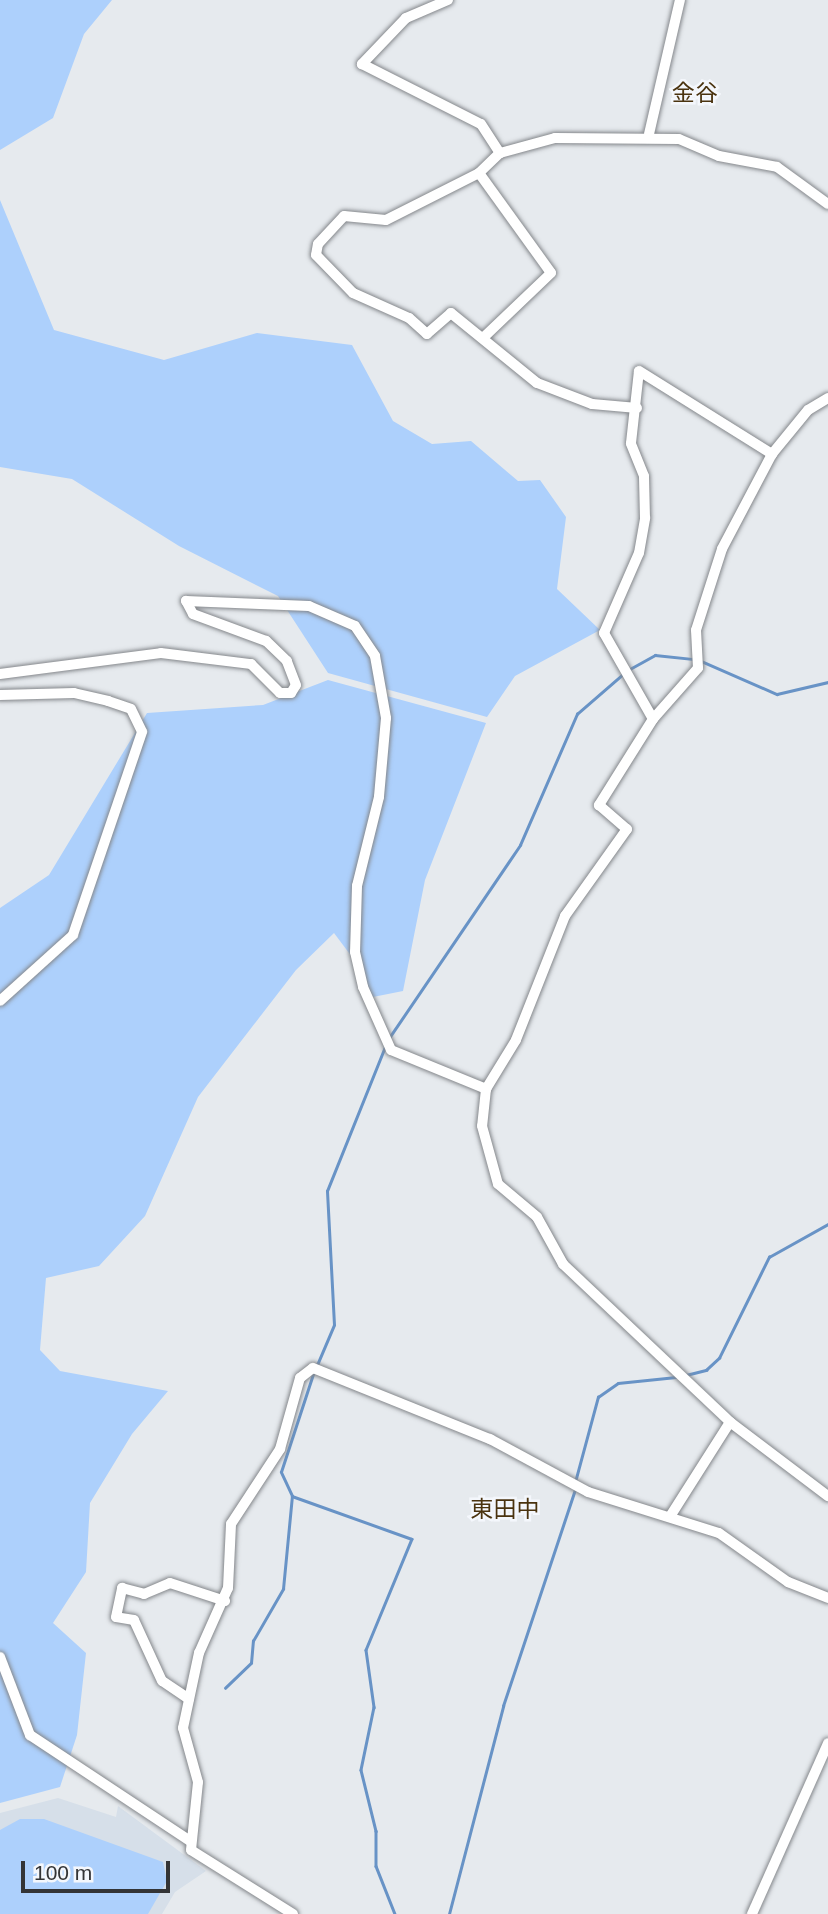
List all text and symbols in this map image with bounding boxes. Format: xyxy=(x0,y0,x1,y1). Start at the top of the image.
district label: 金谷 xyxy=(672,79,718,107)
district label: 東田中 xyxy=(471,1495,539,1523)
scale bar xyxy=(24,1848,173,1892)
text: 100 m xyxy=(34,1861,92,1884)

